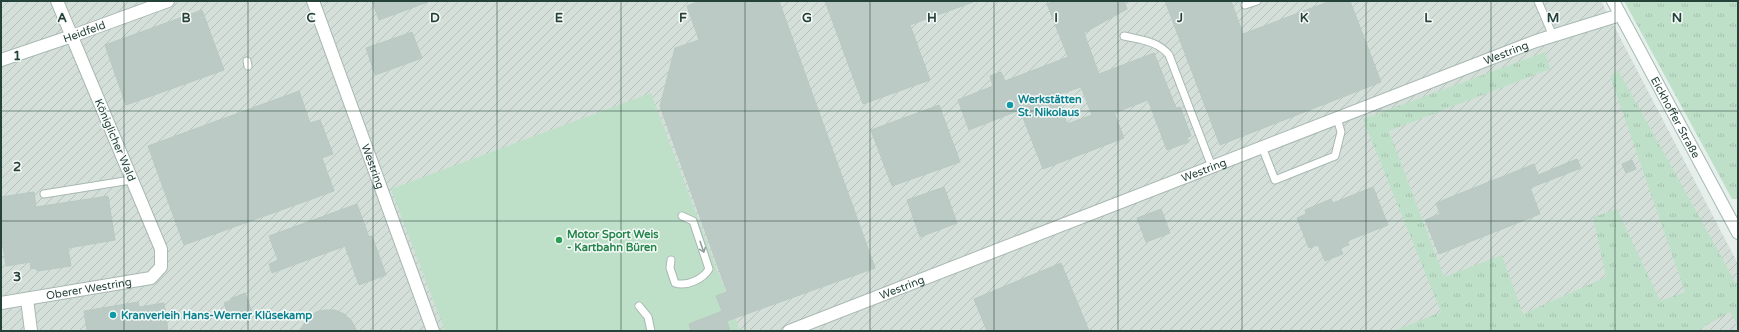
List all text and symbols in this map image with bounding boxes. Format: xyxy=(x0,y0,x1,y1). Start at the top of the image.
text: A xyxy=(57,10,67,26)
text: B xyxy=(181,10,191,26)
text: C xyxy=(306,10,316,26)
text: D xyxy=(430,10,440,26)
text: E xyxy=(555,10,563,26)
text: F xyxy=(679,10,687,26)
text: G xyxy=(802,10,812,26)
text: H xyxy=(927,10,937,26)
text: I xyxy=(1054,10,1058,26)
text: J xyxy=(1176,10,1183,26)
text: K xyxy=(1300,10,1309,26)
text: L xyxy=(1424,10,1432,26)
text: M xyxy=(1547,10,1559,26)
text: N xyxy=(1672,10,1682,26)
street label: Heidfeld xyxy=(61,18,107,45)
street label: Westring xyxy=(1482,38,1530,67)
text: 1 xyxy=(13,48,21,64)
street label: Eickhoffer Straße xyxy=(1648,74,1703,160)
place label: Werkstätten St. Nikolaus xyxy=(1018,93,1082,119)
street label: Königlicher Wald xyxy=(92,97,138,183)
marker: Werkstätten St. Nikolaus xyxy=(1005,100,1015,110)
street label: Westring xyxy=(359,142,387,191)
street label: Westring xyxy=(1180,155,1228,184)
text: 2 xyxy=(13,159,21,175)
place label: Motor Sport Weis - Kartbahn Büren xyxy=(567,228,659,254)
marker: Motor Sport Weis - Kartbahn Büren xyxy=(554,235,564,245)
one-way arrow xyxy=(698,240,706,252)
text: 3 xyxy=(13,269,21,285)
street label: Westring xyxy=(878,273,926,302)
street label: Oberer Westring xyxy=(45,275,133,302)
place label: Kranverleih Hans-Werner Klüsekamp xyxy=(121,309,312,323)
marker: Kranverleih Hans-Werner Klüsekamp xyxy=(108,310,118,320)

